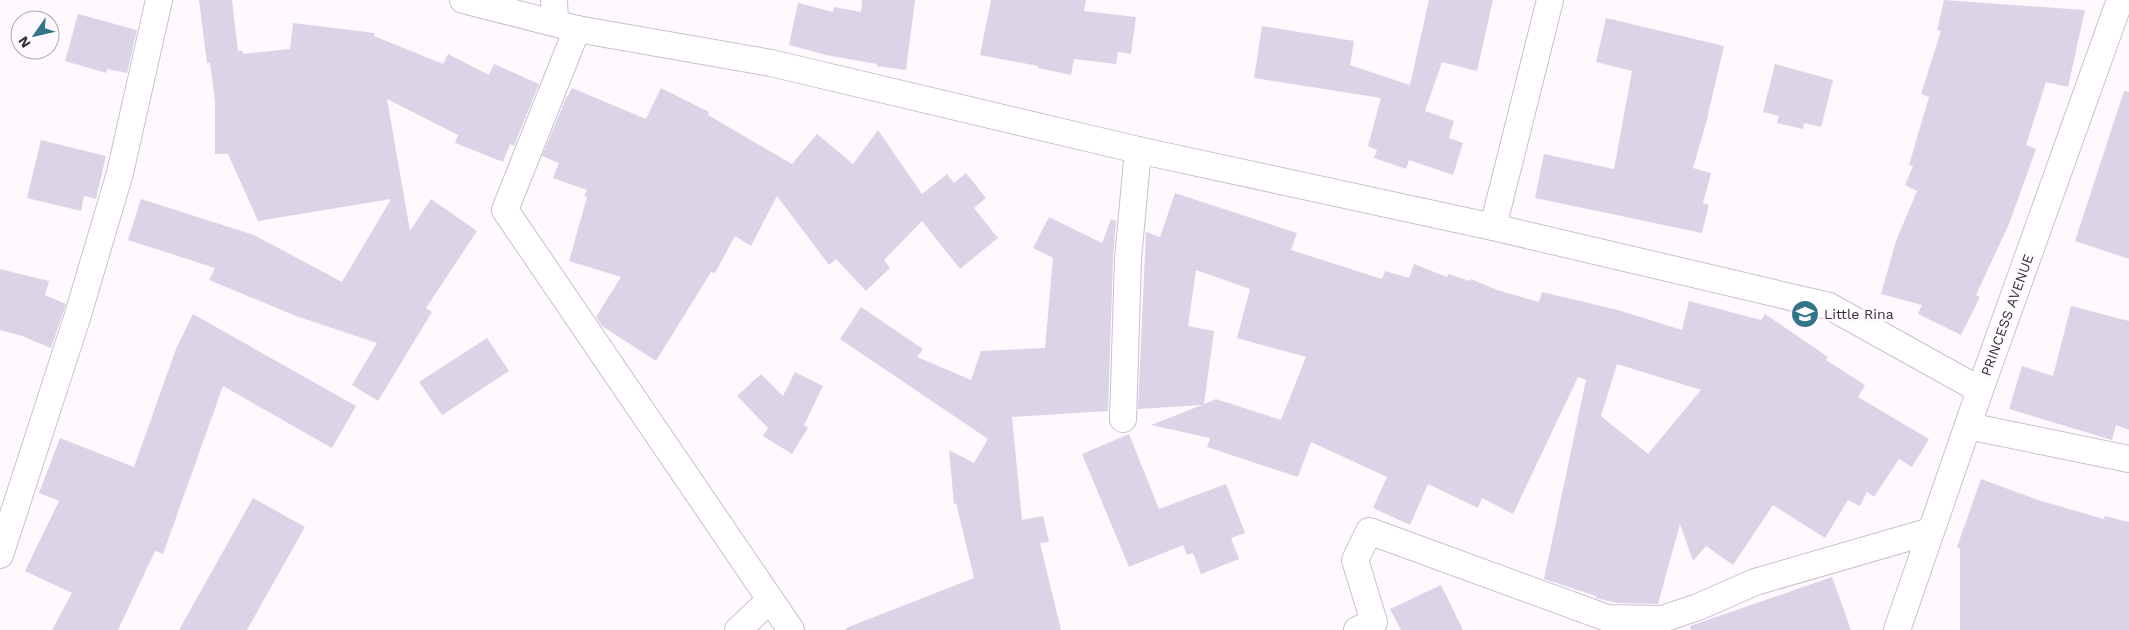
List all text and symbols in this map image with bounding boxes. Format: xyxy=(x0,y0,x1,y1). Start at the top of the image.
north arrow xyxy=(10,10,60,60)
text: N xyxy=(15,33,34,51)
street label: PRINCESS AVENUE xyxy=(1978,252,2037,378)
school or university icon: Little Rina xyxy=(1790,299,1820,329)
place label: Little Rina xyxy=(1824,306,1894,322)

